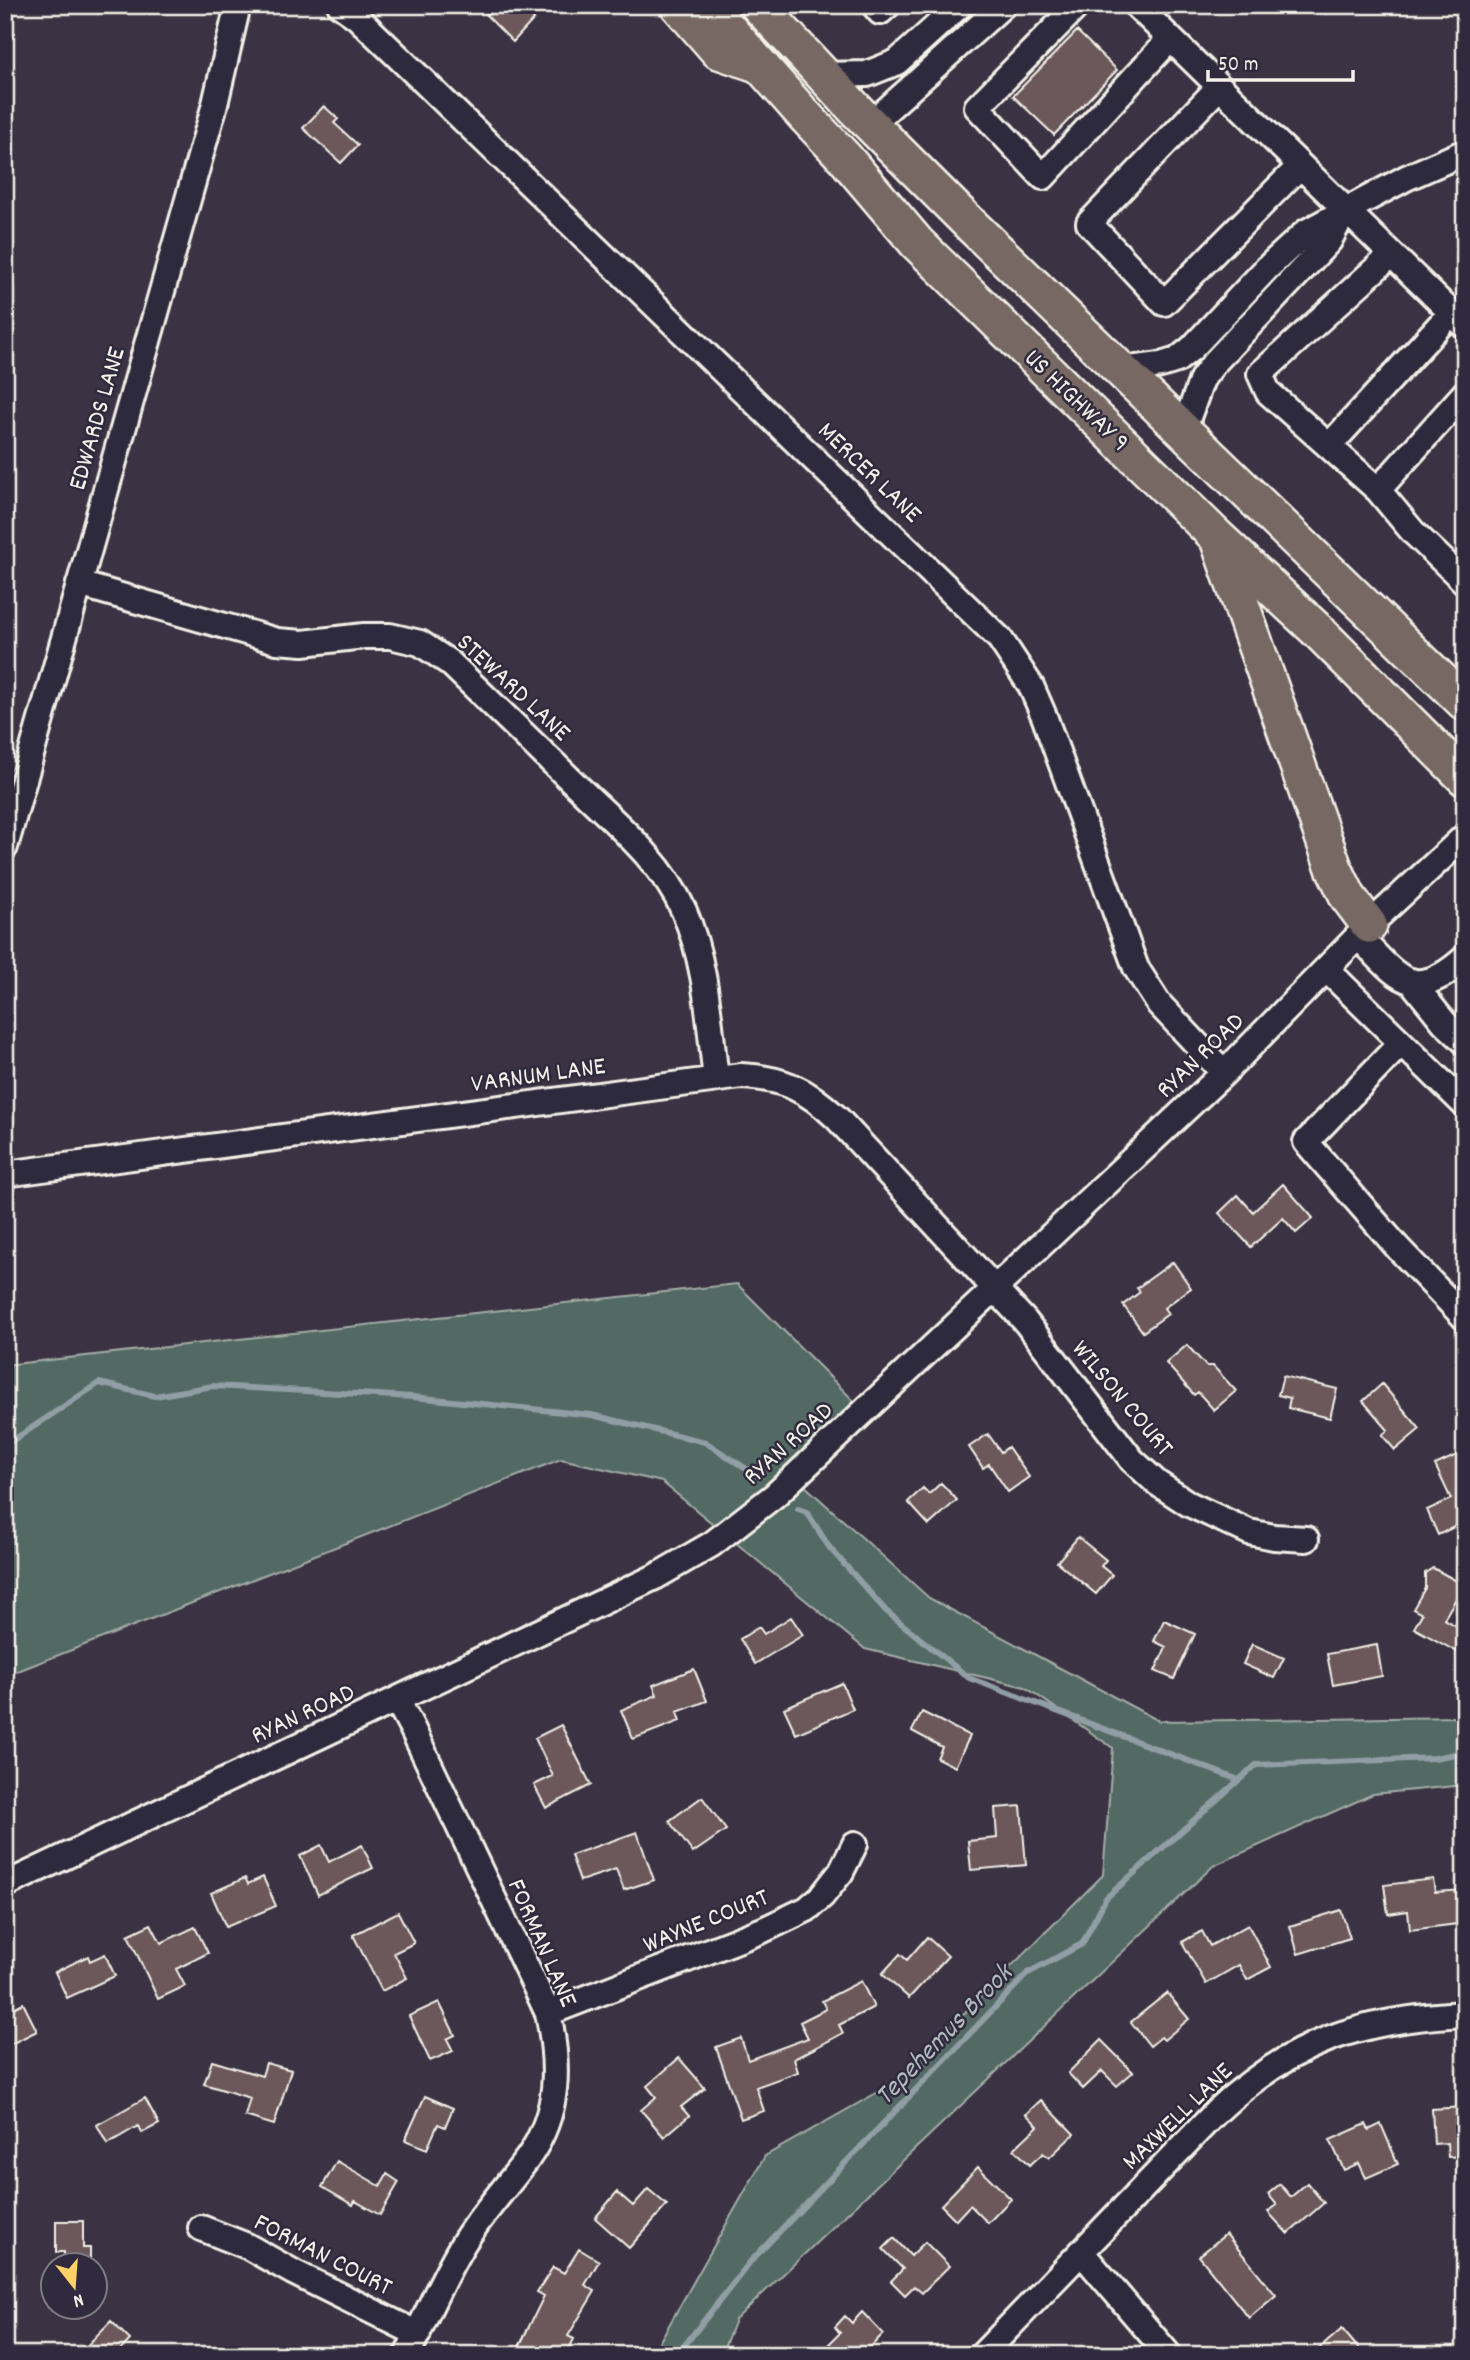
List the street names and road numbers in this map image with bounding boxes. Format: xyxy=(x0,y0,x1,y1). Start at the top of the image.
street label: US HIGHWAY 9 xyxy=(1014,342,1137,461)
street label: EDWARDS LANE xyxy=(60,343,137,495)
street label: MERCER LANE xyxy=(808,414,929,533)
street label: STEWARD LANE xyxy=(447,626,578,751)
street label: RYAN ROAD xyxy=(1149,1005,1254,1108)
street label: VARNUM LANE xyxy=(469,1049,608,1104)
street label: WILSON COURT xyxy=(1061,1333,1182,1466)
street label: RYAN ROAD xyxy=(736,1394,843,1495)
street label: RYAN ROAD xyxy=(246,1675,361,1755)
street label: FORMAN LANE xyxy=(496,1873,586,2014)
street label: WAYNE COURT xyxy=(638,1880,775,1964)
street label: MAXWELL LANE xyxy=(1114,2055,1243,2180)
street label: FORMAN COURT xyxy=(247,2205,399,2307)

